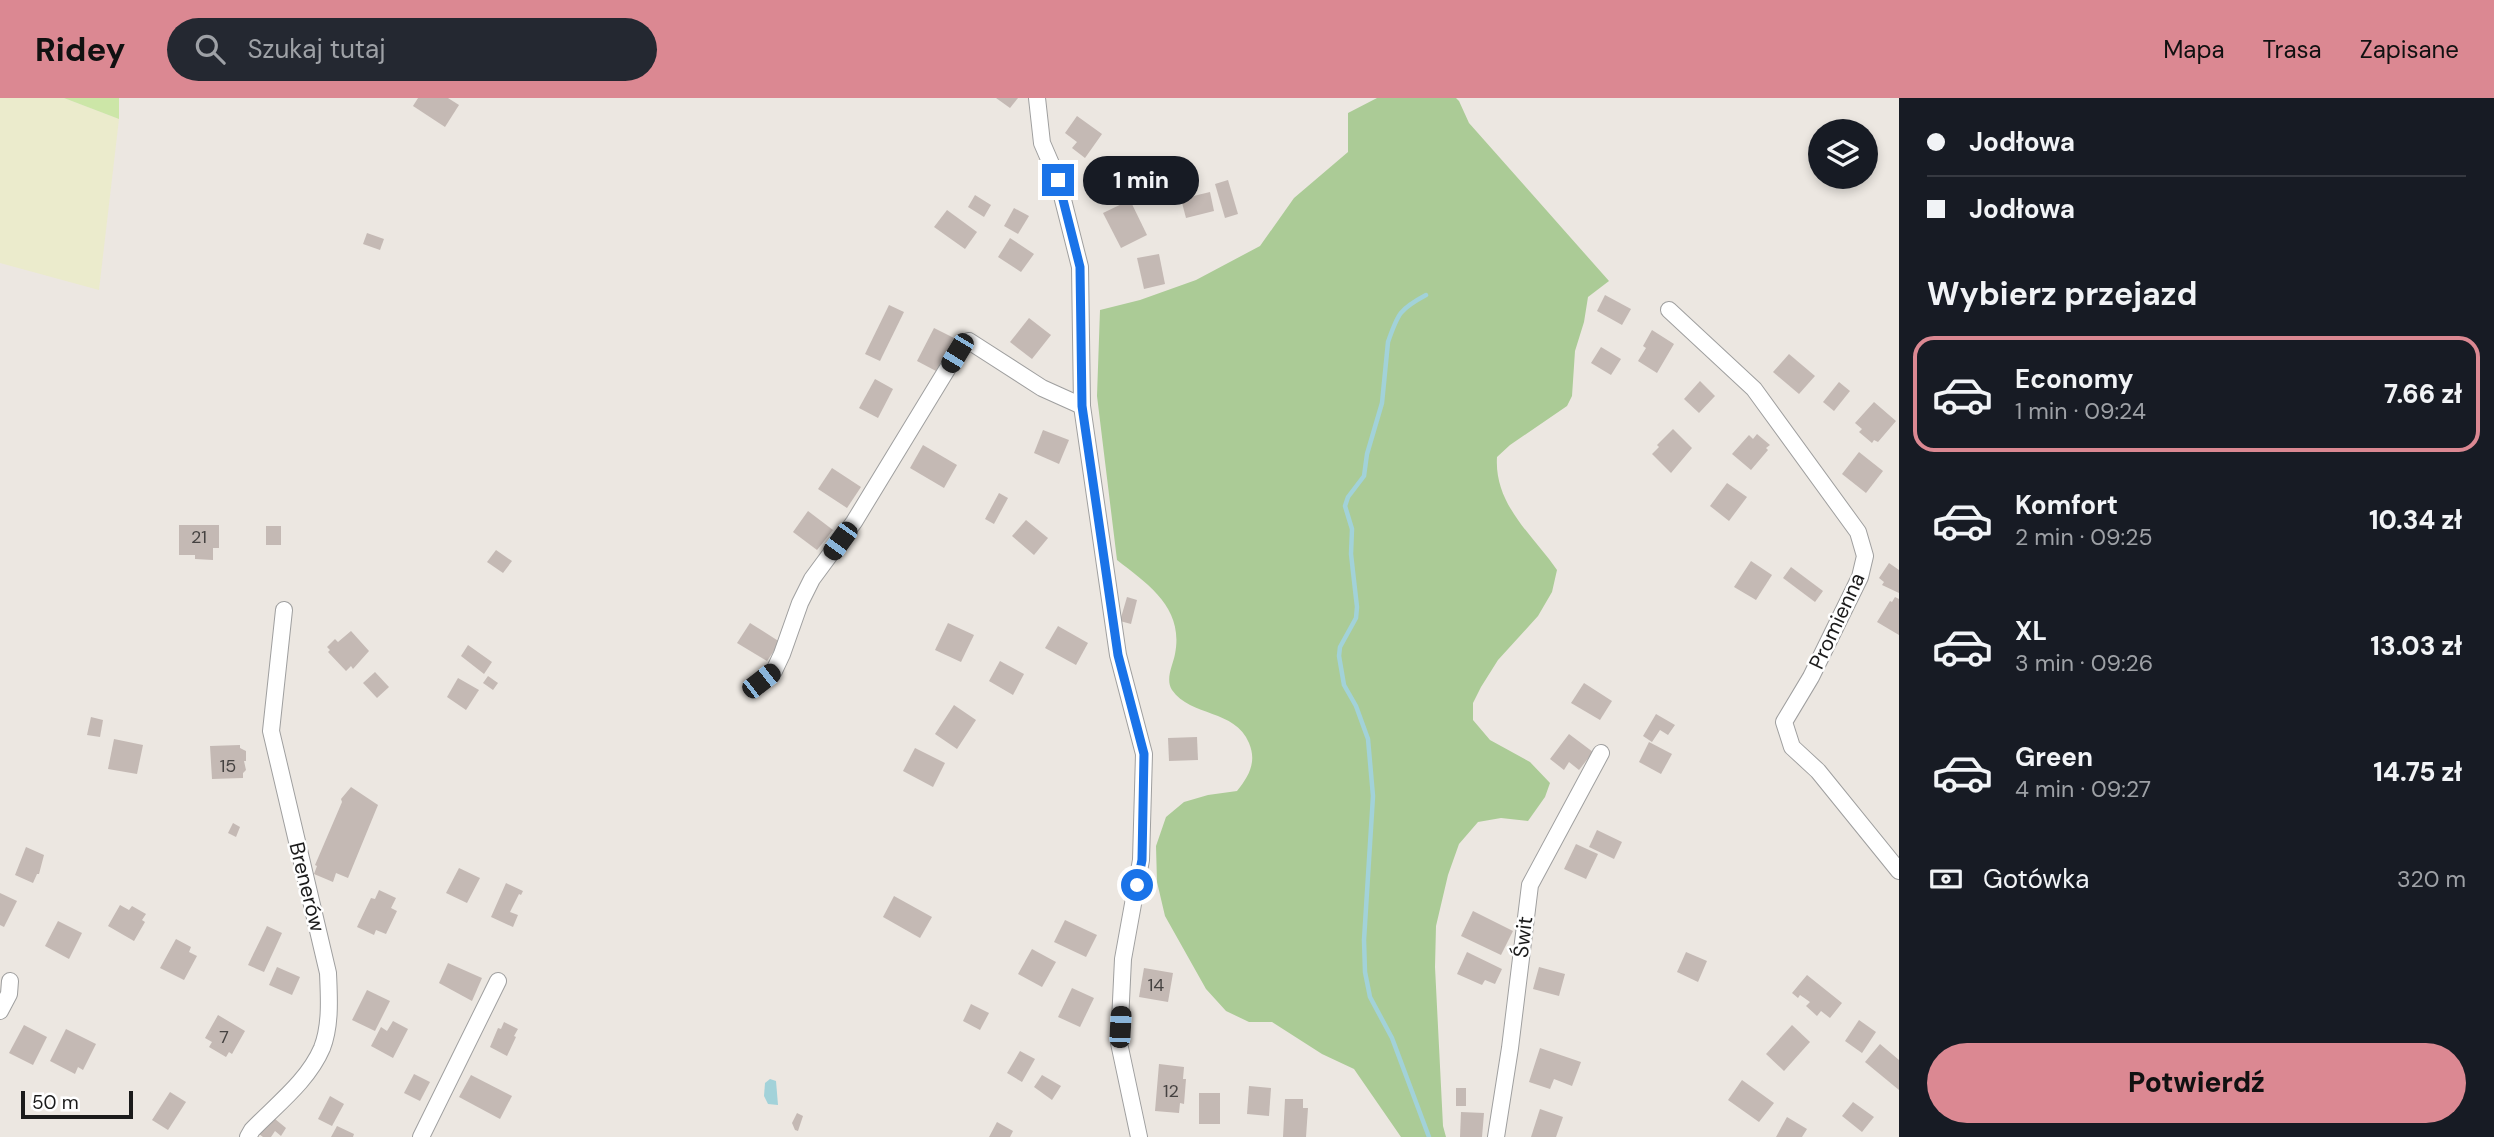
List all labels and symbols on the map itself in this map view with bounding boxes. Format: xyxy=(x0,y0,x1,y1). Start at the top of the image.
callout: 1 min xyxy=(1082,155,1198,204)
route end xyxy=(1042,164,1074,196)
car xyxy=(938,330,977,376)
car xyxy=(820,518,861,564)
house number: 21 xyxy=(191,525,207,549)
street label: Promienna xyxy=(1803,568,1871,674)
car xyxy=(738,660,785,702)
house number: 15 xyxy=(220,754,236,778)
street label: Brenerów xyxy=(282,839,332,935)
route start xyxy=(1121,869,1153,901)
street label: Świt xyxy=(1507,915,1539,959)
house number: 14 xyxy=(1148,973,1164,997)
car xyxy=(1109,1005,1132,1049)
house number: 7 xyxy=(219,1025,229,1049)
house number: 12 xyxy=(1163,1079,1179,1103)
scale bar xyxy=(21,1088,133,1120)

